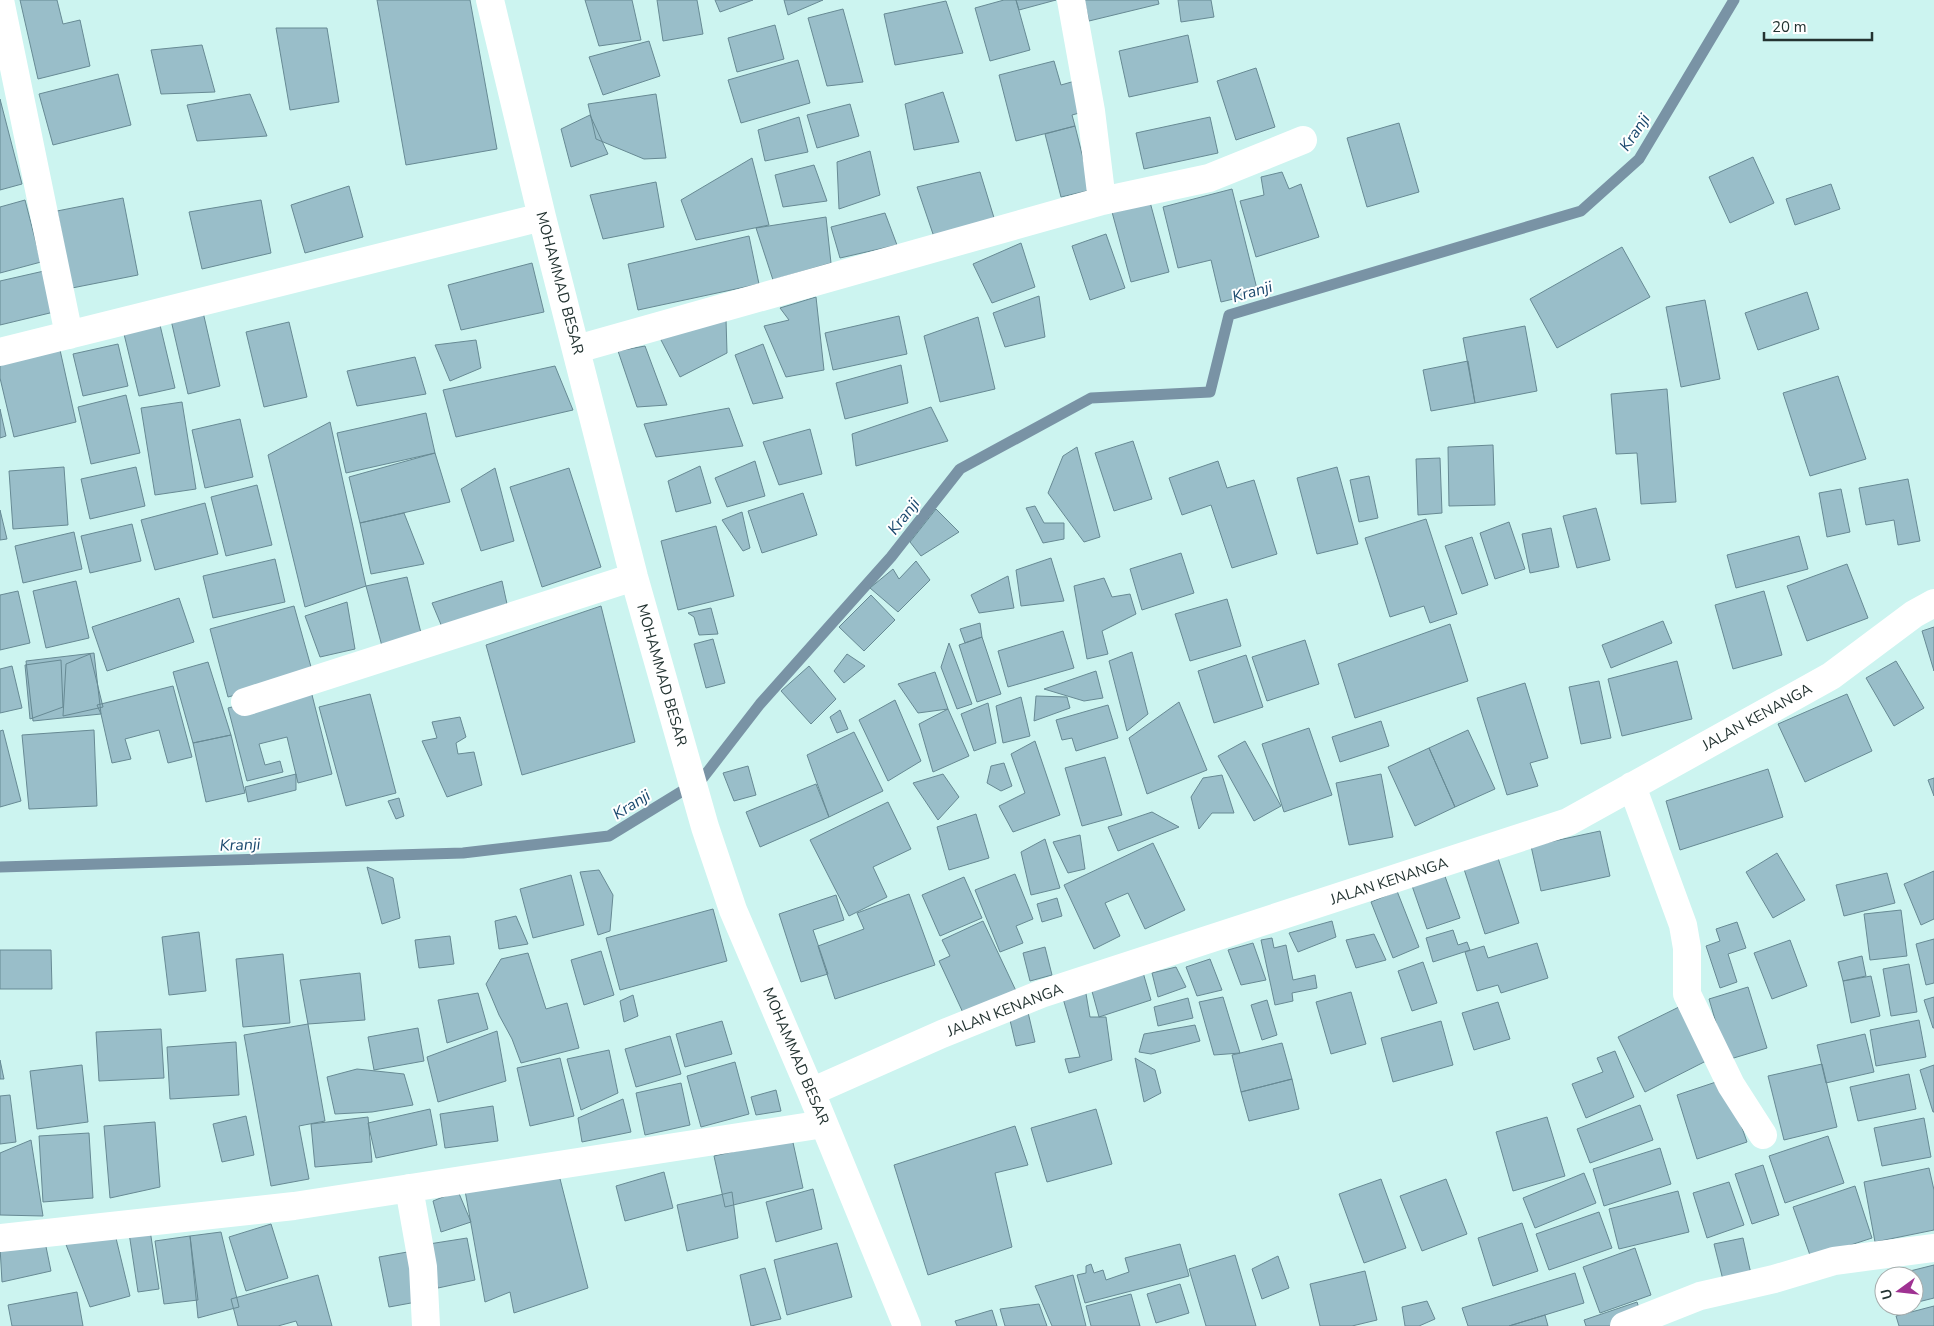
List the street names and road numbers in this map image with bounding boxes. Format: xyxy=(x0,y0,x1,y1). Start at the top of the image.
street label: MOHAMMAD BESAR xyxy=(531,209,589,357)
street label: MOHAMMAD BESAR xyxy=(632,602,692,748)
street label: JALAN KENANGA xyxy=(1698,679,1816,756)
street label: JALAN KENANGA xyxy=(1327,853,1450,910)
street label: JALAN KENANGA xyxy=(943,979,1066,1042)
street label: MOHAMMAD BESAR xyxy=(758,984,834,1128)

